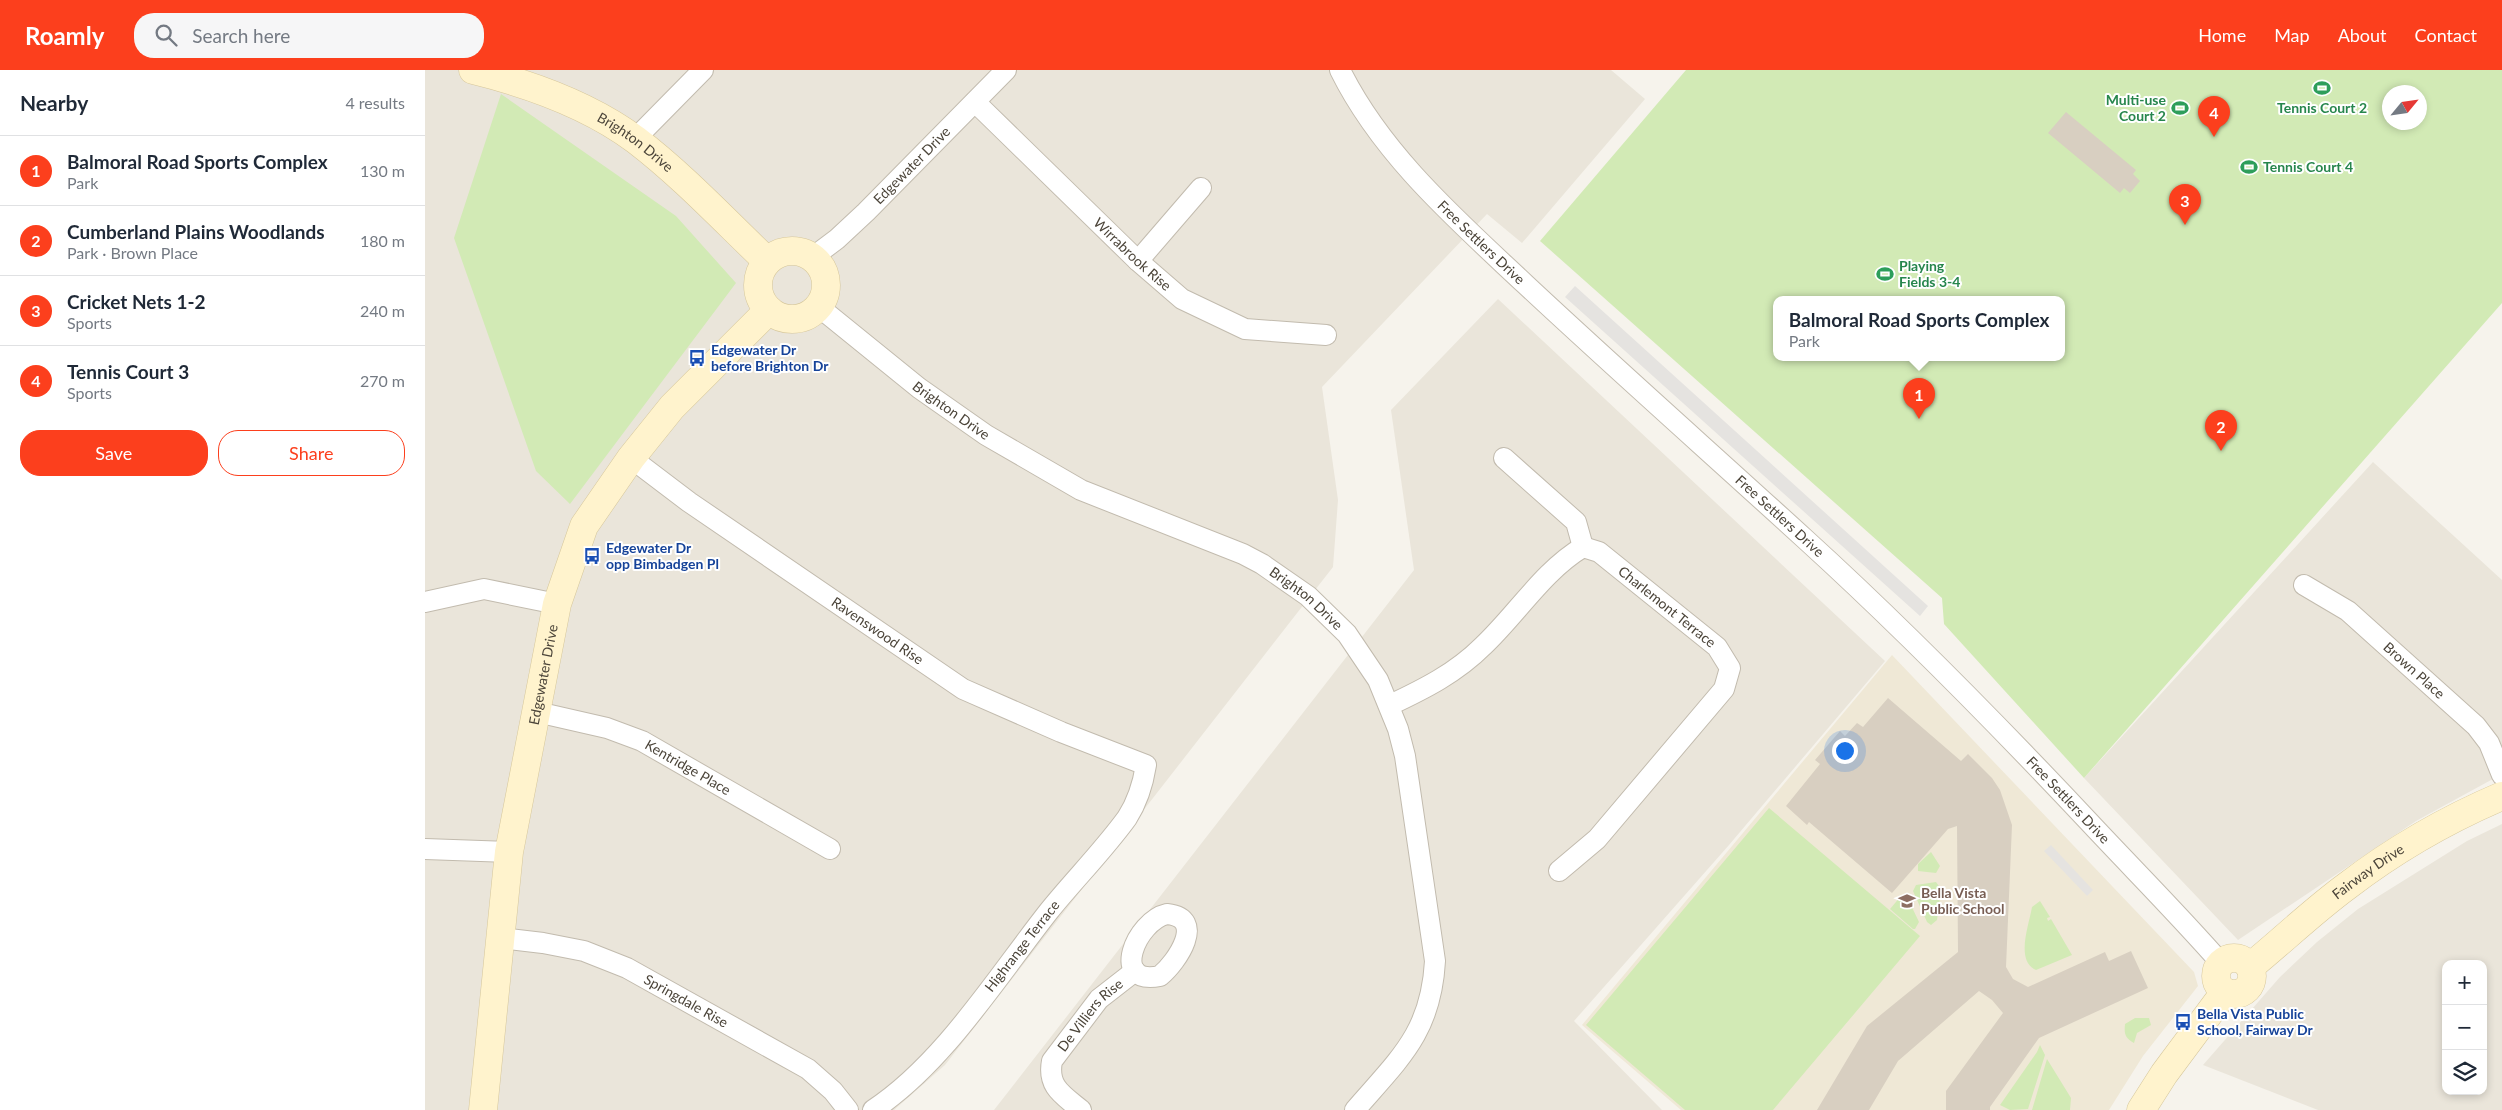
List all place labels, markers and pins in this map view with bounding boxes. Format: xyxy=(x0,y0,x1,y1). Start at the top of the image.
sports icon: Tennis Court 2 xyxy=(2312,78,2332,98)
place label: Multi-use Court 2 xyxy=(2106,91,2167,124)
pin: 4 xyxy=(2198,96,2230,137)
sports icon: Multi-use Court 2 xyxy=(2170,98,2190,118)
place label: Tennis Court 2 xyxy=(2277,99,2367,116)
sports icon: Tennis Court 4 xyxy=(2239,157,2259,177)
place label: Tennis Court 4 xyxy=(2263,158,2353,175)
pin: 3 xyxy=(2169,184,2201,225)
place label: Playing Fields 3-4 xyxy=(1899,257,1960,290)
sports icon: Playing Fields 3-4 xyxy=(1875,264,1895,284)
place label: Edgewater Dr before Brighton Dr xyxy=(711,341,829,374)
bus stop icon: Edgewater Dr before Brighton Dr xyxy=(687,348,707,368)
pin: 1 xyxy=(1903,378,1935,419)
pin: 2 xyxy=(2205,410,2237,451)
place label: Edgewater Dr opp Bimbadgen Pl xyxy=(606,539,719,572)
bus stop icon: Edgewater Dr opp Bimbadgen Pl xyxy=(582,546,602,566)
place label: Bella Vista Public School xyxy=(1921,884,2005,917)
school or university icon: Bella Vista Public School xyxy=(1897,891,1917,911)
place label: Bella Vista Public School, Fairway Dr xyxy=(2197,1005,2313,1038)
bus stop icon: Bella Vista Public School, Fairway Dr xyxy=(2173,1012,2193,1032)

